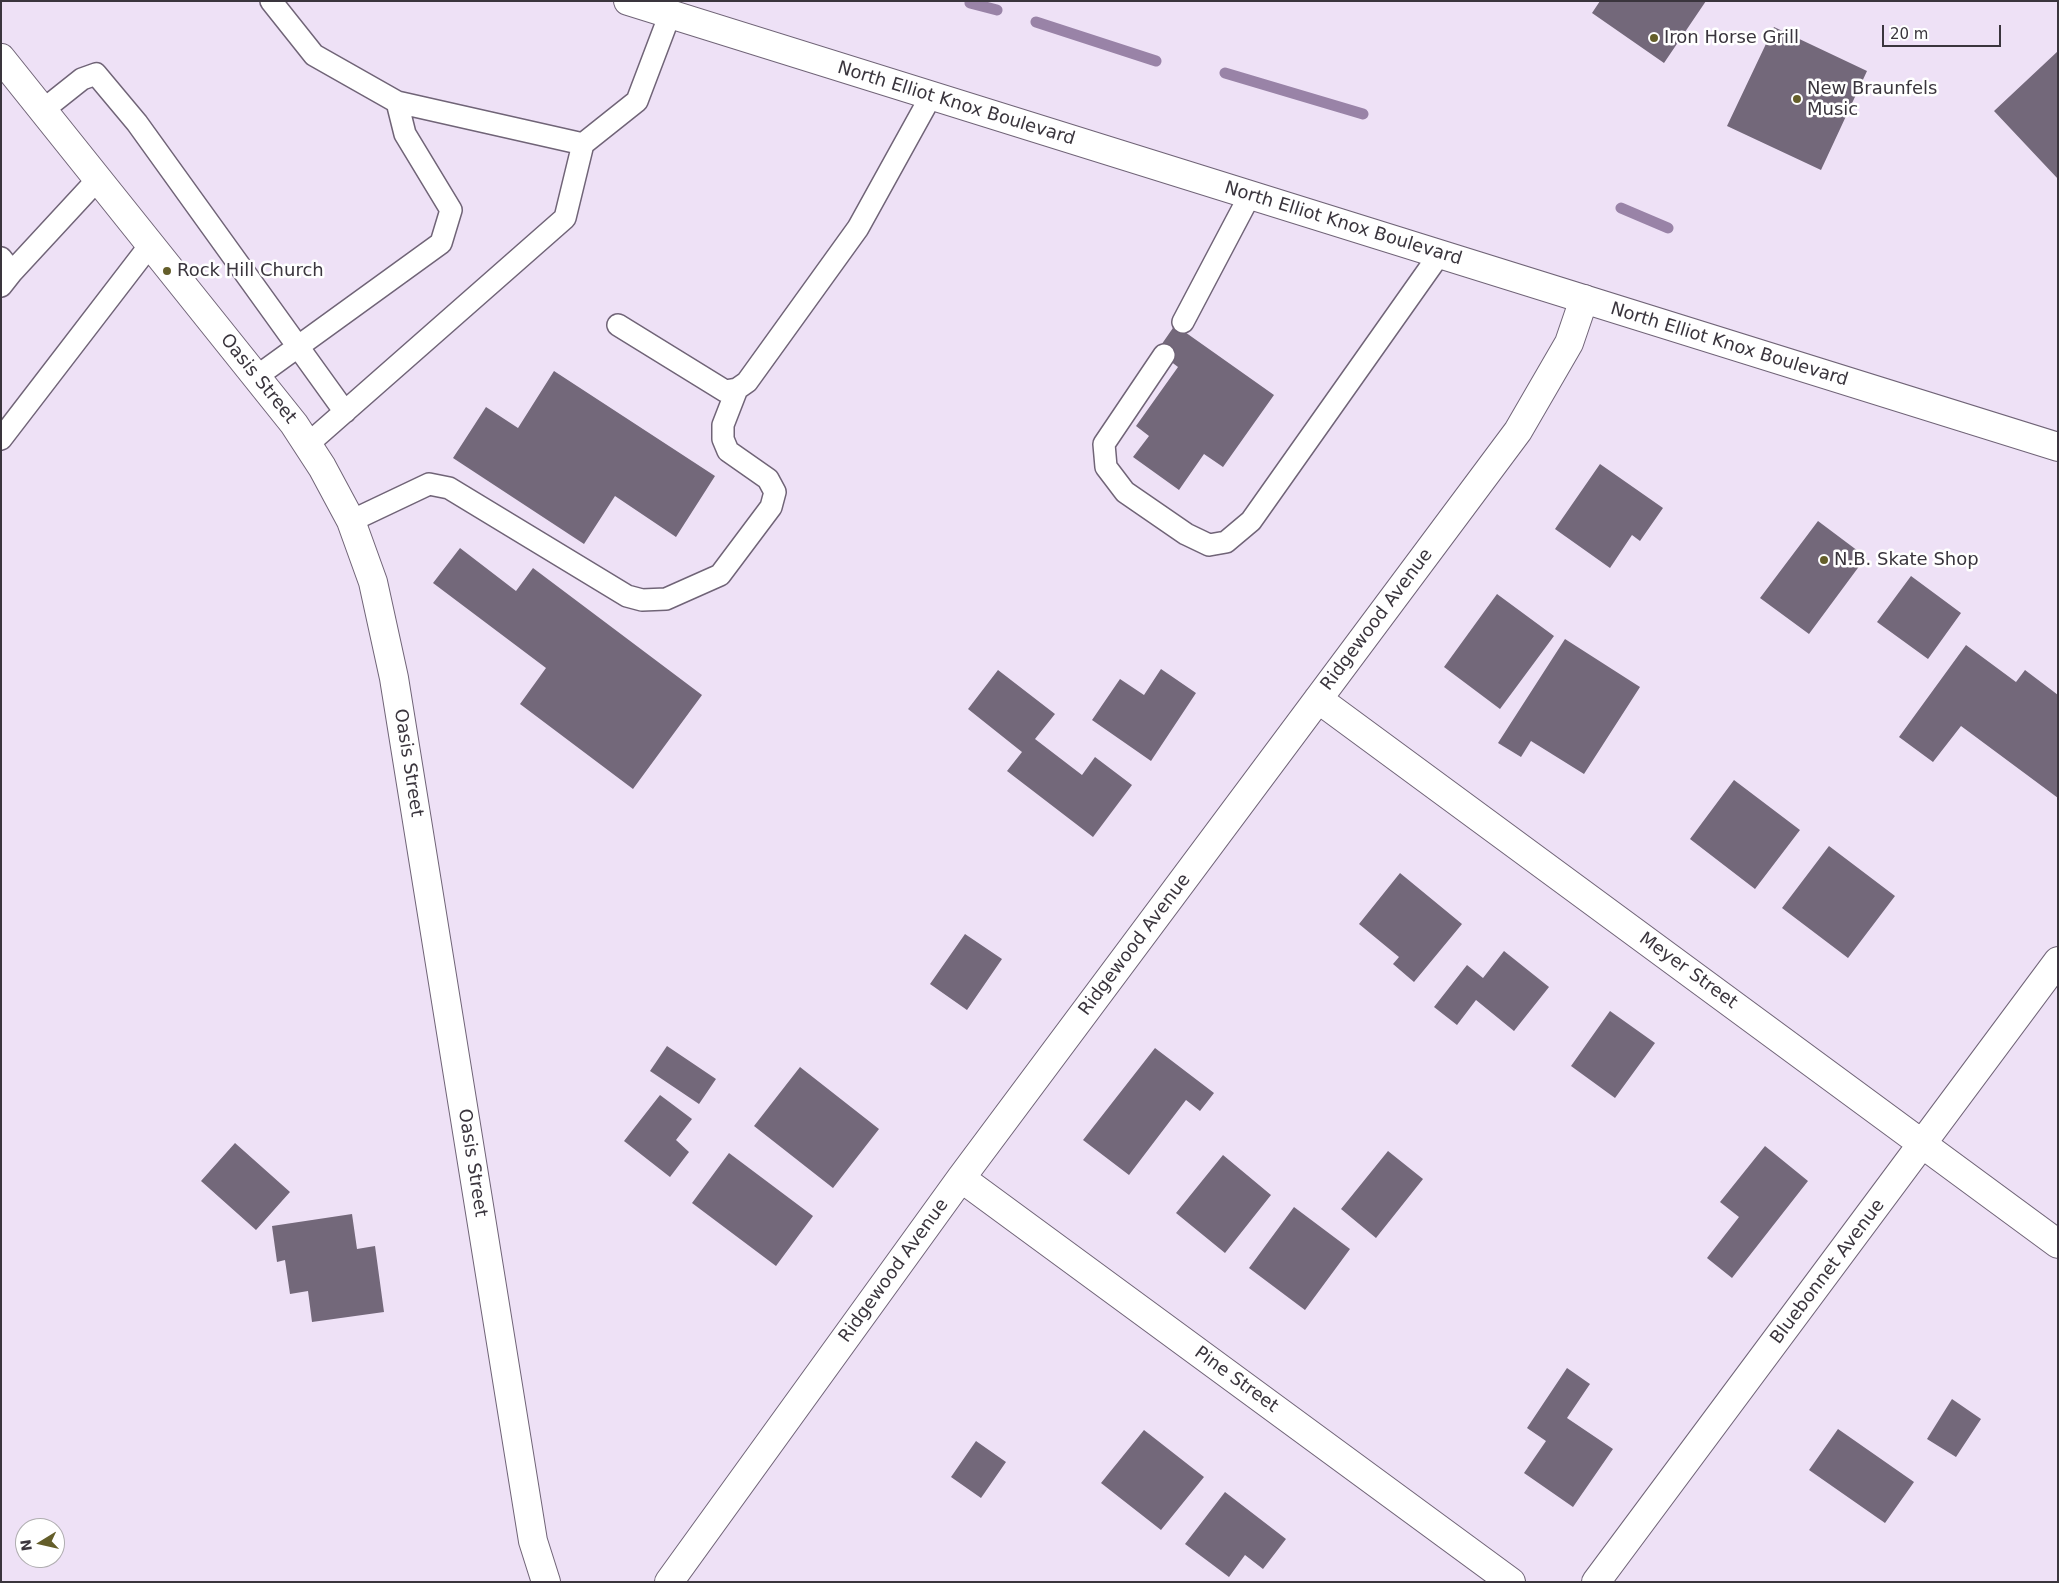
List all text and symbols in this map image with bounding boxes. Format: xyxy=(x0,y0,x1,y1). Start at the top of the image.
scale bar xyxy=(1884,15,2003,47)
text: 20 m xyxy=(1890,25,1928,43)
place label: Iron Horse Grill xyxy=(1664,27,1799,49)
marker: Iron Horse Grill xyxy=(1648,32,1660,44)
street label: North Elliot Knox Boulevard xyxy=(835,58,1077,150)
place label: New Braunfels Music xyxy=(1807,78,1937,120)
marker: New Braunfels Music xyxy=(1791,93,1803,105)
street label: North Elliot Knox Boulevard xyxy=(1222,178,1464,270)
place label: Rock Hill Church xyxy=(177,260,324,282)
marker: Rock Hill Church xyxy=(161,265,173,277)
street label: North Elliot Knox Boulevard xyxy=(1608,299,1850,391)
street label: Oasis Street xyxy=(215,330,301,428)
street label: Ridgewood Avenue xyxy=(1317,545,1437,695)
place label: N.B. Skate Shop xyxy=(1834,549,1979,571)
marker: N.B. Skate Shop xyxy=(1818,554,1830,566)
street label: Oasis Street xyxy=(389,707,427,819)
street label: Ridgewood Avenue xyxy=(1075,870,1195,1020)
street label: Meyer Street xyxy=(1635,928,1741,1014)
street label: Oasis Street xyxy=(453,1107,491,1219)
street label: Ridgewood Avenue xyxy=(835,1195,953,1347)
street label: Bluebonnet Avenue xyxy=(1766,1195,1890,1349)
street label: Pine Street xyxy=(1190,1342,1282,1418)
north arrow xyxy=(15,1518,65,1568)
text: N xyxy=(17,1538,35,1552)

